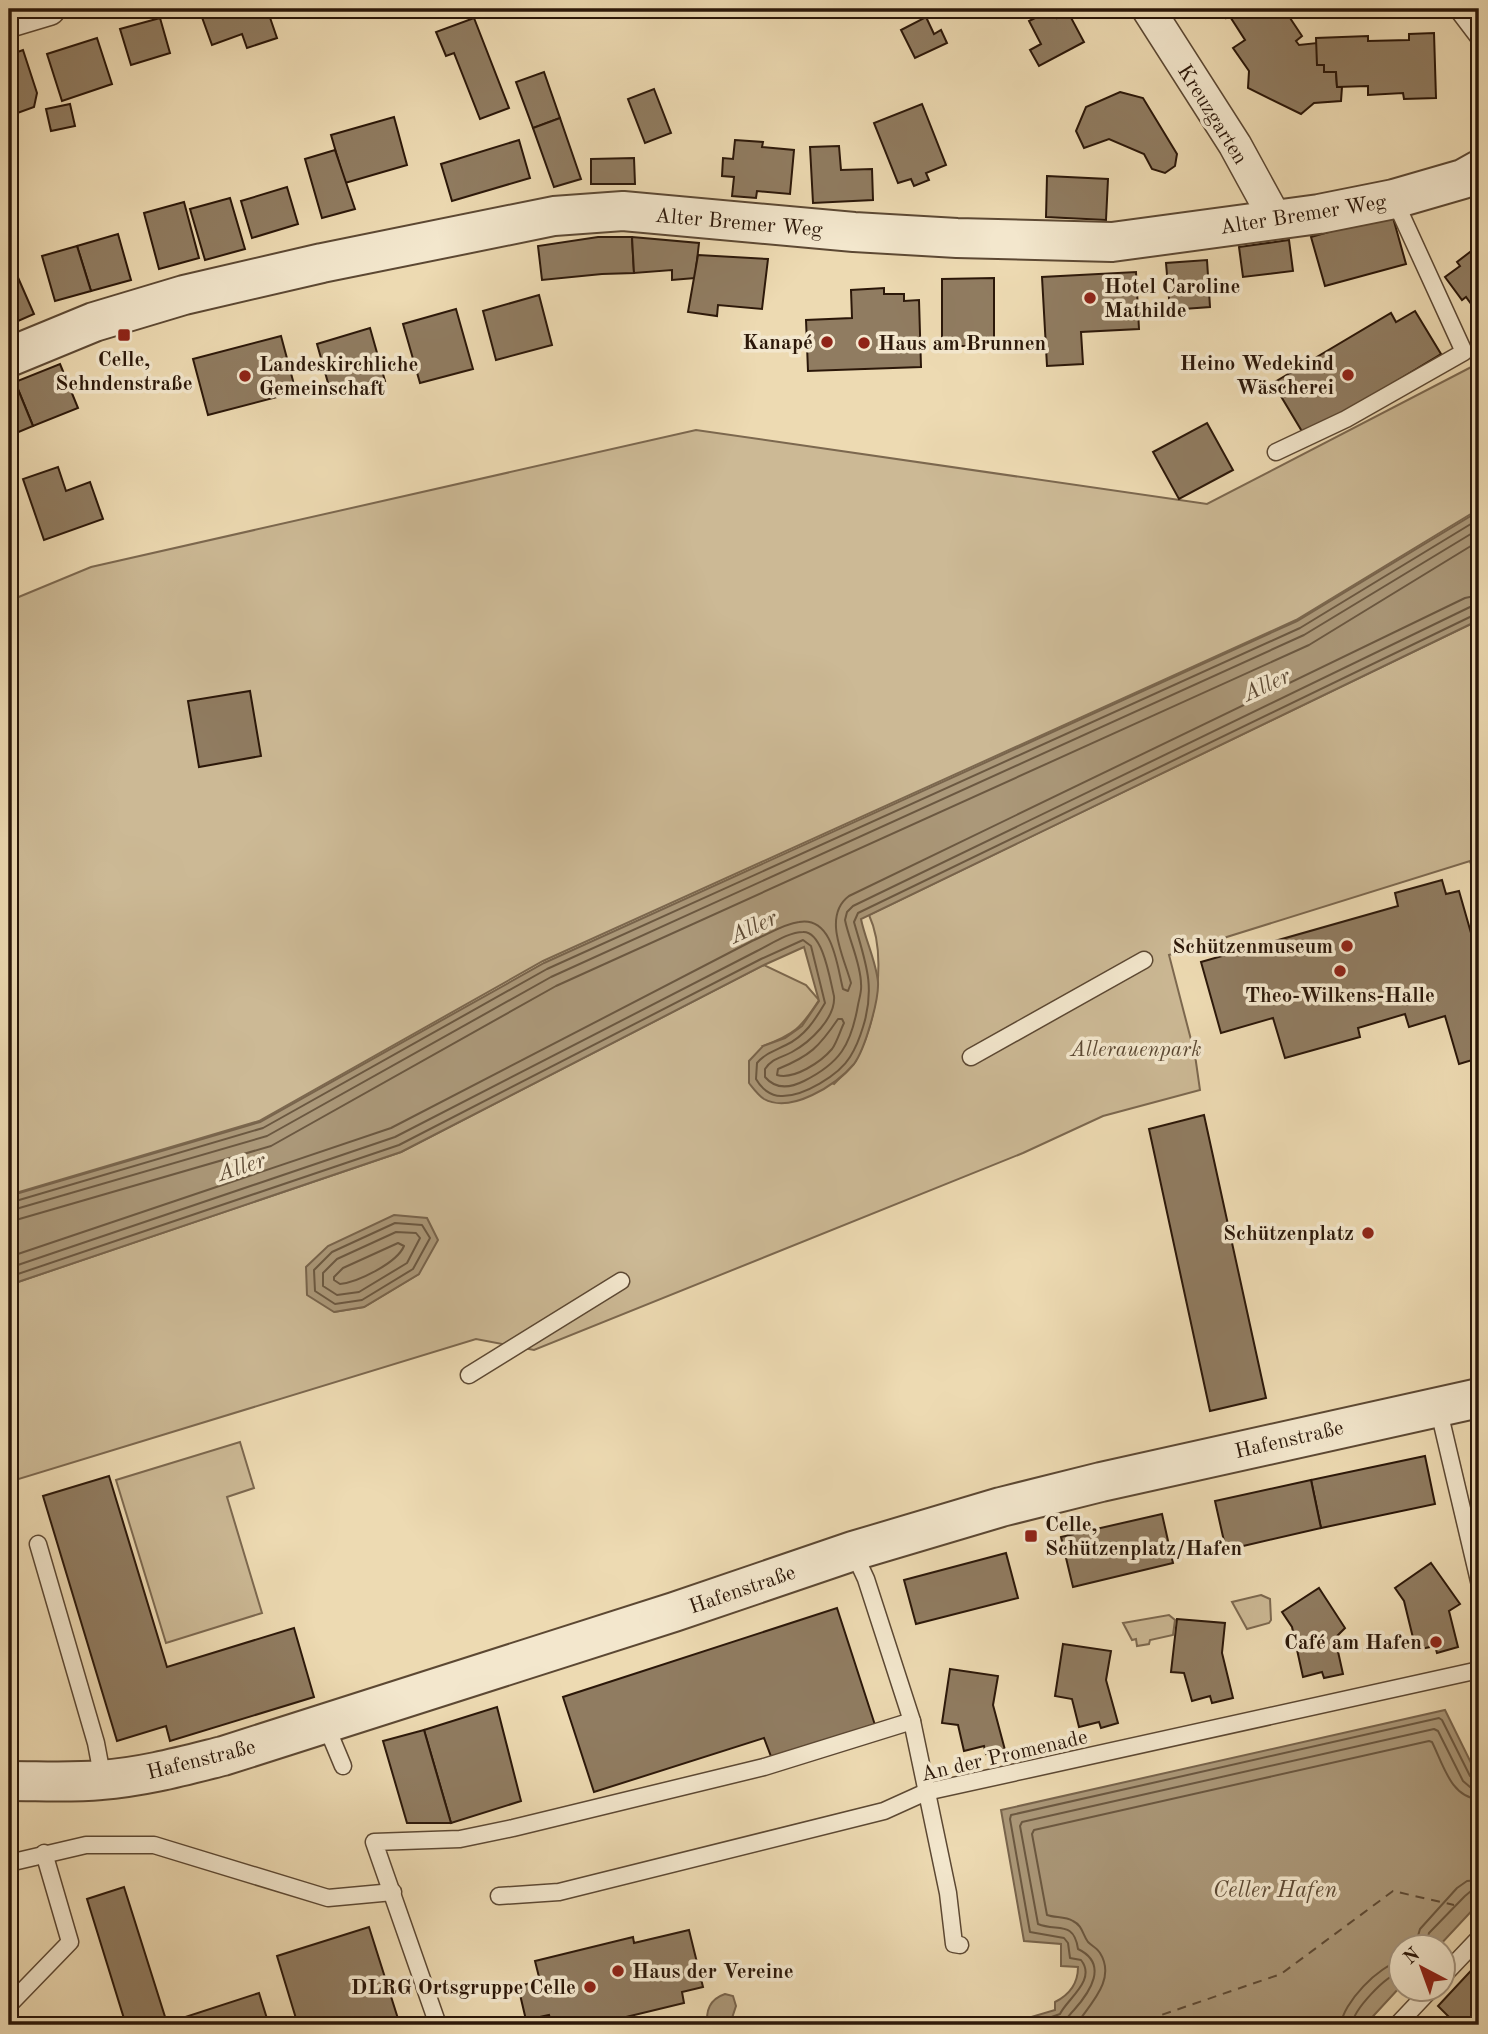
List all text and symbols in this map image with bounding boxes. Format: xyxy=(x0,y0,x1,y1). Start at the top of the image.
street label: Kreuzgarten xyxy=(1173,61,1251,168)
street label: Alter Bremer Weg xyxy=(1219,192,1389,239)
street label: Alter Bremer Weg xyxy=(654,206,824,241)
place label: Hotel Caroline Mathilde xyxy=(1104,277,1240,322)
marker: Hotel Caroline Mathilde xyxy=(1082,290,1098,306)
marker: Celle, Sehndenstraße xyxy=(116,327,132,343)
place label: Kanapé xyxy=(742,333,813,354)
marker: Kanapé xyxy=(819,334,835,350)
place label: Haus am Brunnen xyxy=(878,334,1046,355)
marker: Haus am Brunnen xyxy=(856,335,872,351)
place label: Celle, Sehndenstraße xyxy=(55,350,193,395)
place label: Heino Wedekind Wäscherei xyxy=(1180,354,1334,399)
place label: Landeskirchliche Gemeinschaft xyxy=(259,355,419,400)
marker: Heino Wedekind Wäscherei xyxy=(1340,367,1356,383)
marker: Landeskirchliche Gemeinschaft xyxy=(237,368,253,384)
water label: Aller xyxy=(1238,664,1295,707)
water label: Aller xyxy=(725,906,782,949)
place label: Schützenmuseum xyxy=(1172,937,1333,958)
marker: Schützenmuseum xyxy=(1339,938,1355,954)
marker: Theo-Wilkens-Halle xyxy=(1332,963,1348,979)
place label: Theo-Wilkens-Halle xyxy=(1245,986,1435,1007)
park label: Allerauenpark xyxy=(1070,1040,1201,1061)
water label: Aller xyxy=(213,1149,270,1187)
place label: Schützenplatz xyxy=(1223,1224,1354,1245)
marker: Schützenplatz xyxy=(1360,1225,1376,1241)
street label: Hafenstraße xyxy=(1233,1418,1346,1463)
place label: Celle, Schützenplatz/Hafen xyxy=(1045,1515,1242,1560)
marker: Celle, Schützenplatz/Hafen xyxy=(1023,1528,1039,1544)
street label: Hafenstraße xyxy=(687,1562,798,1618)
place label: Café am Hafen xyxy=(1284,1633,1422,1654)
marker: Café am Hafen xyxy=(1428,1634,1444,1650)
street label: An der Promenade xyxy=(919,1727,1090,1786)
street label: Hafenstraße xyxy=(145,1737,258,1784)
water label: Celler Hafen xyxy=(1213,1879,1337,1903)
north arrow xyxy=(1386,1932,1456,2002)
text: N xyxy=(1401,1945,1425,1969)
place label: Haus der Vereine xyxy=(632,1962,794,1983)
marker: Haus der Vereine xyxy=(610,1963,626,1979)
place label: DLRG Ortsgruppe Celle xyxy=(351,1978,576,1999)
marker: DLRG Ortsgruppe Celle xyxy=(582,1979,598,1995)

